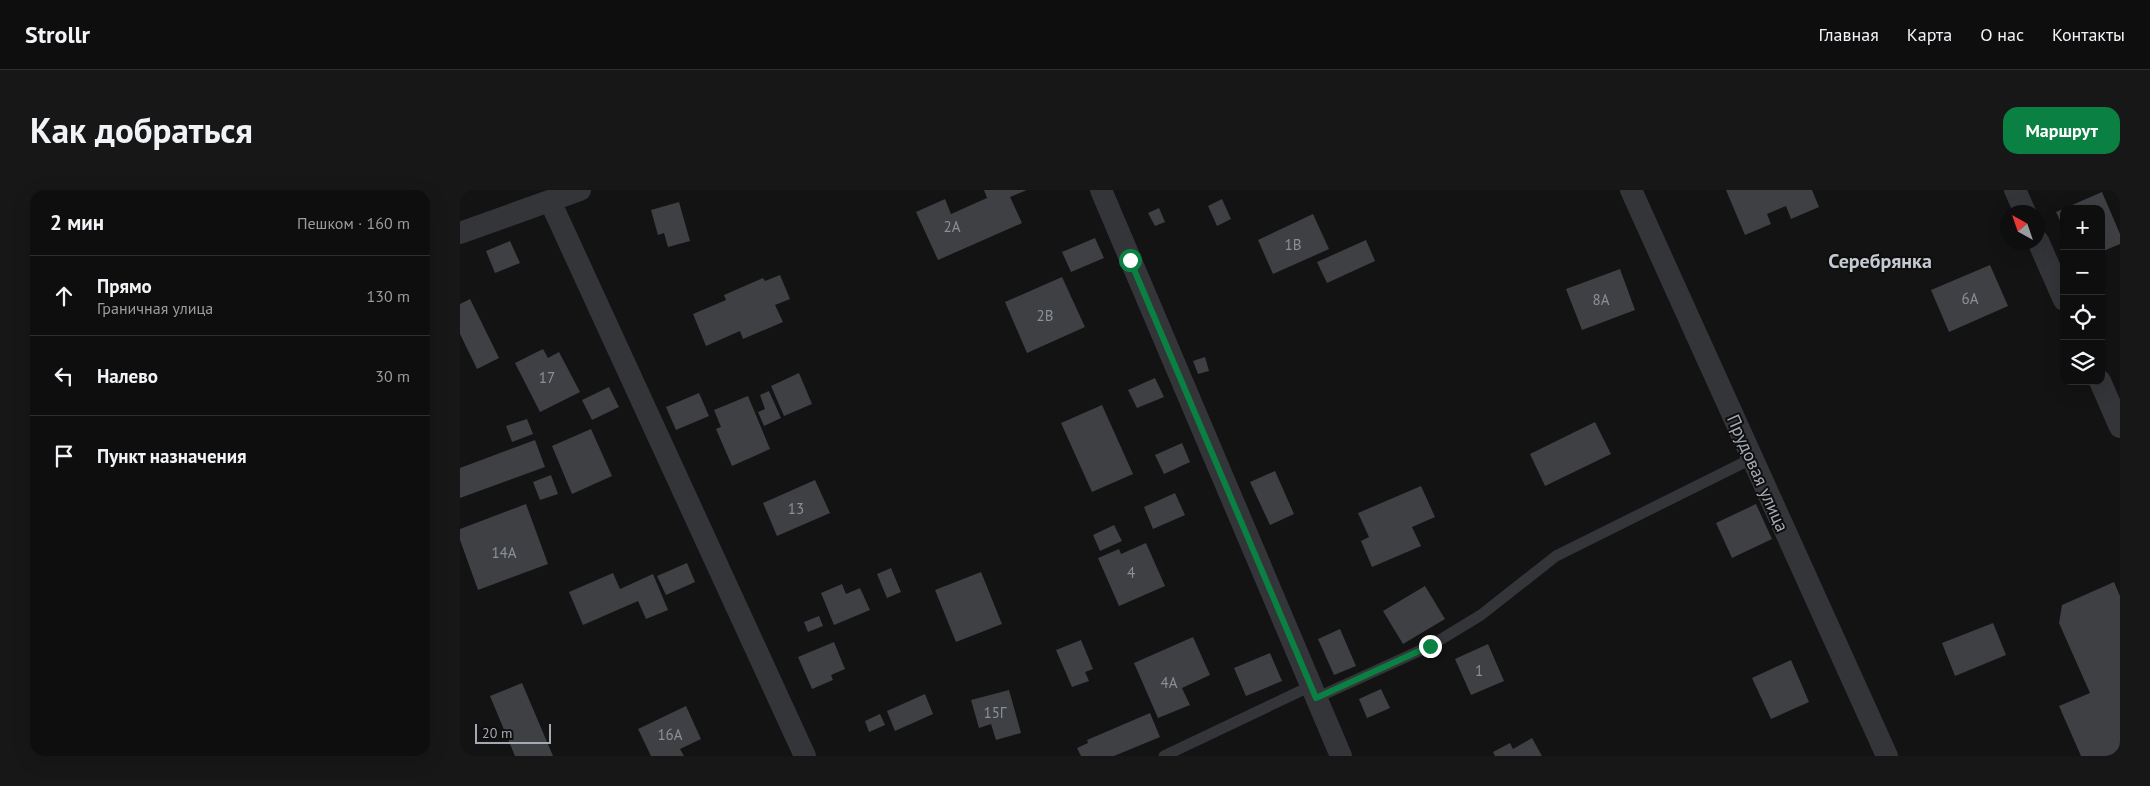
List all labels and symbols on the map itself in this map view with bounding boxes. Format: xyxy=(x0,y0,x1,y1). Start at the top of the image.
north arrow xyxy=(2000,205,2045,250)
house number: 2А xyxy=(944,217,961,236)
house number: 1В xyxy=(1285,235,1301,254)
district label: Серебрянка xyxy=(1828,248,1932,274)
route start xyxy=(1119,249,1142,272)
house number: 6А xyxy=(1962,289,1979,308)
house number: 8А xyxy=(1593,290,1610,309)
house number: 2В xyxy=(1037,306,1053,325)
house number: 17 xyxy=(539,368,555,387)
street label: Прудовая улица xyxy=(1722,411,1794,535)
house number: 13 xyxy=(788,499,804,518)
house number: 14А xyxy=(491,543,517,562)
house number: 4 xyxy=(1127,563,1135,582)
route end xyxy=(1419,635,1442,658)
house number: 1 xyxy=(1475,661,1483,680)
house number: 4А xyxy=(1161,673,1178,692)
house number: 15Г xyxy=(984,703,1007,722)
scale bar xyxy=(475,721,551,744)
house number: 16А xyxy=(657,725,683,744)

